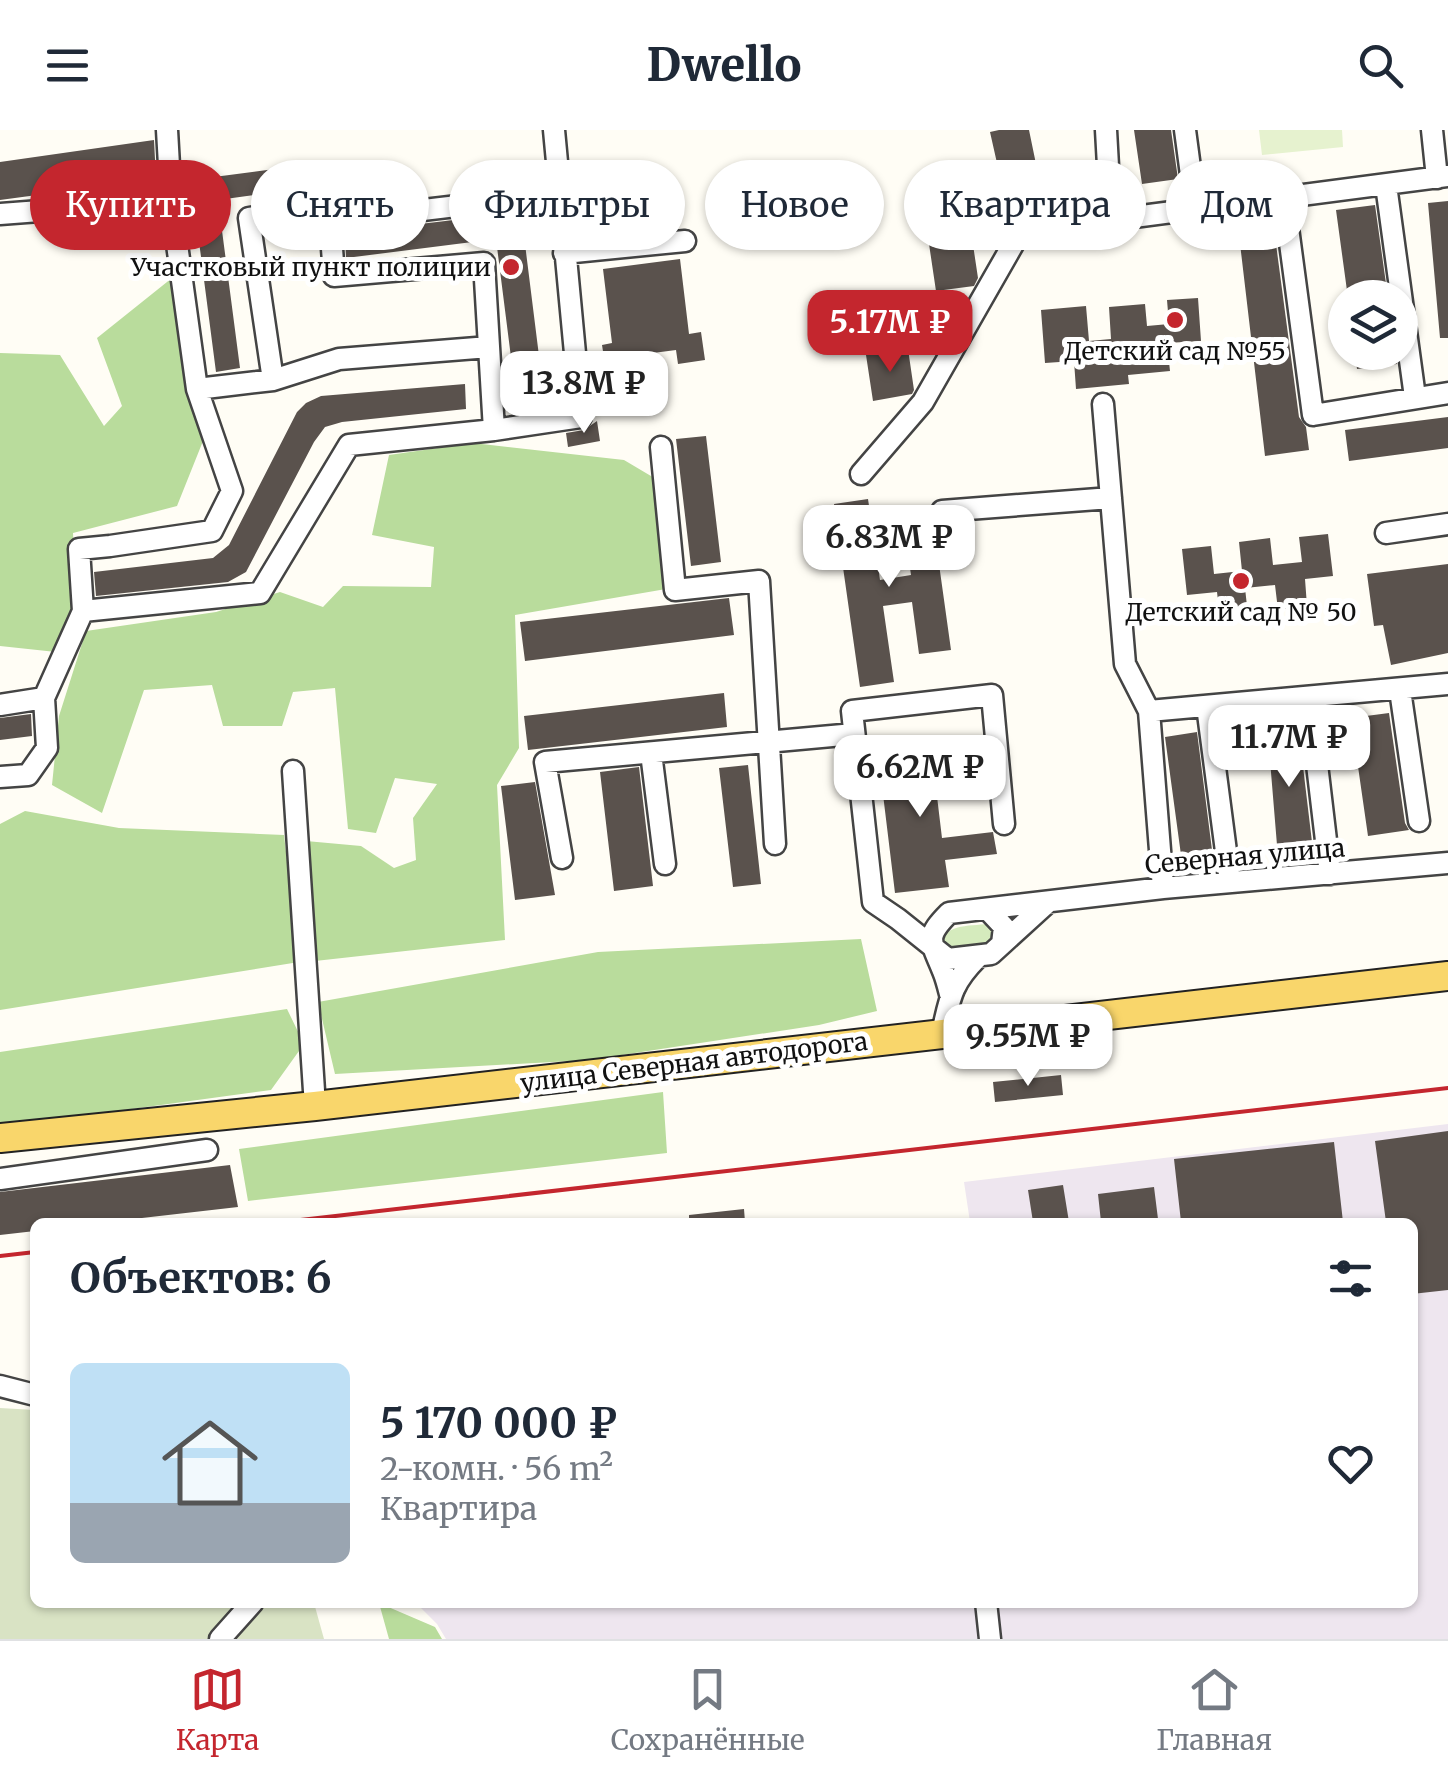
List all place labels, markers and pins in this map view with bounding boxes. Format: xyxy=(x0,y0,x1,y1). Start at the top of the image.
place label: Участковый пункт полиции xyxy=(130,251,491,283)
marker: Участковый пункт полиции xyxy=(500,256,522,278)
pin: 5.17M ₽ xyxy=(798,290,982,375)
marker: Детский сад №55 xyxy=(1164,309,1186,331)
place label: Детский сад №55 xyxy=(1064,335,1286,367)
pin: 13.8M ₽ xyxy=(492,351,676,436)
pin: 6.83M ₽ xyxy=(797,505,981,590)
marker: Детский сад № 50 xyxy=(1230,570,1252,592)
place label: Детский сад № 50 xyxy=(1125,596,1357,628)
pin: 11.7M ₽ xyxy=(1197,705,1381,790)
pin: 6.62M ₽ xyxy=(828,735,1012,820)
pin: 9.55M ₽ xyxy=(936,1004,1120,1089)

